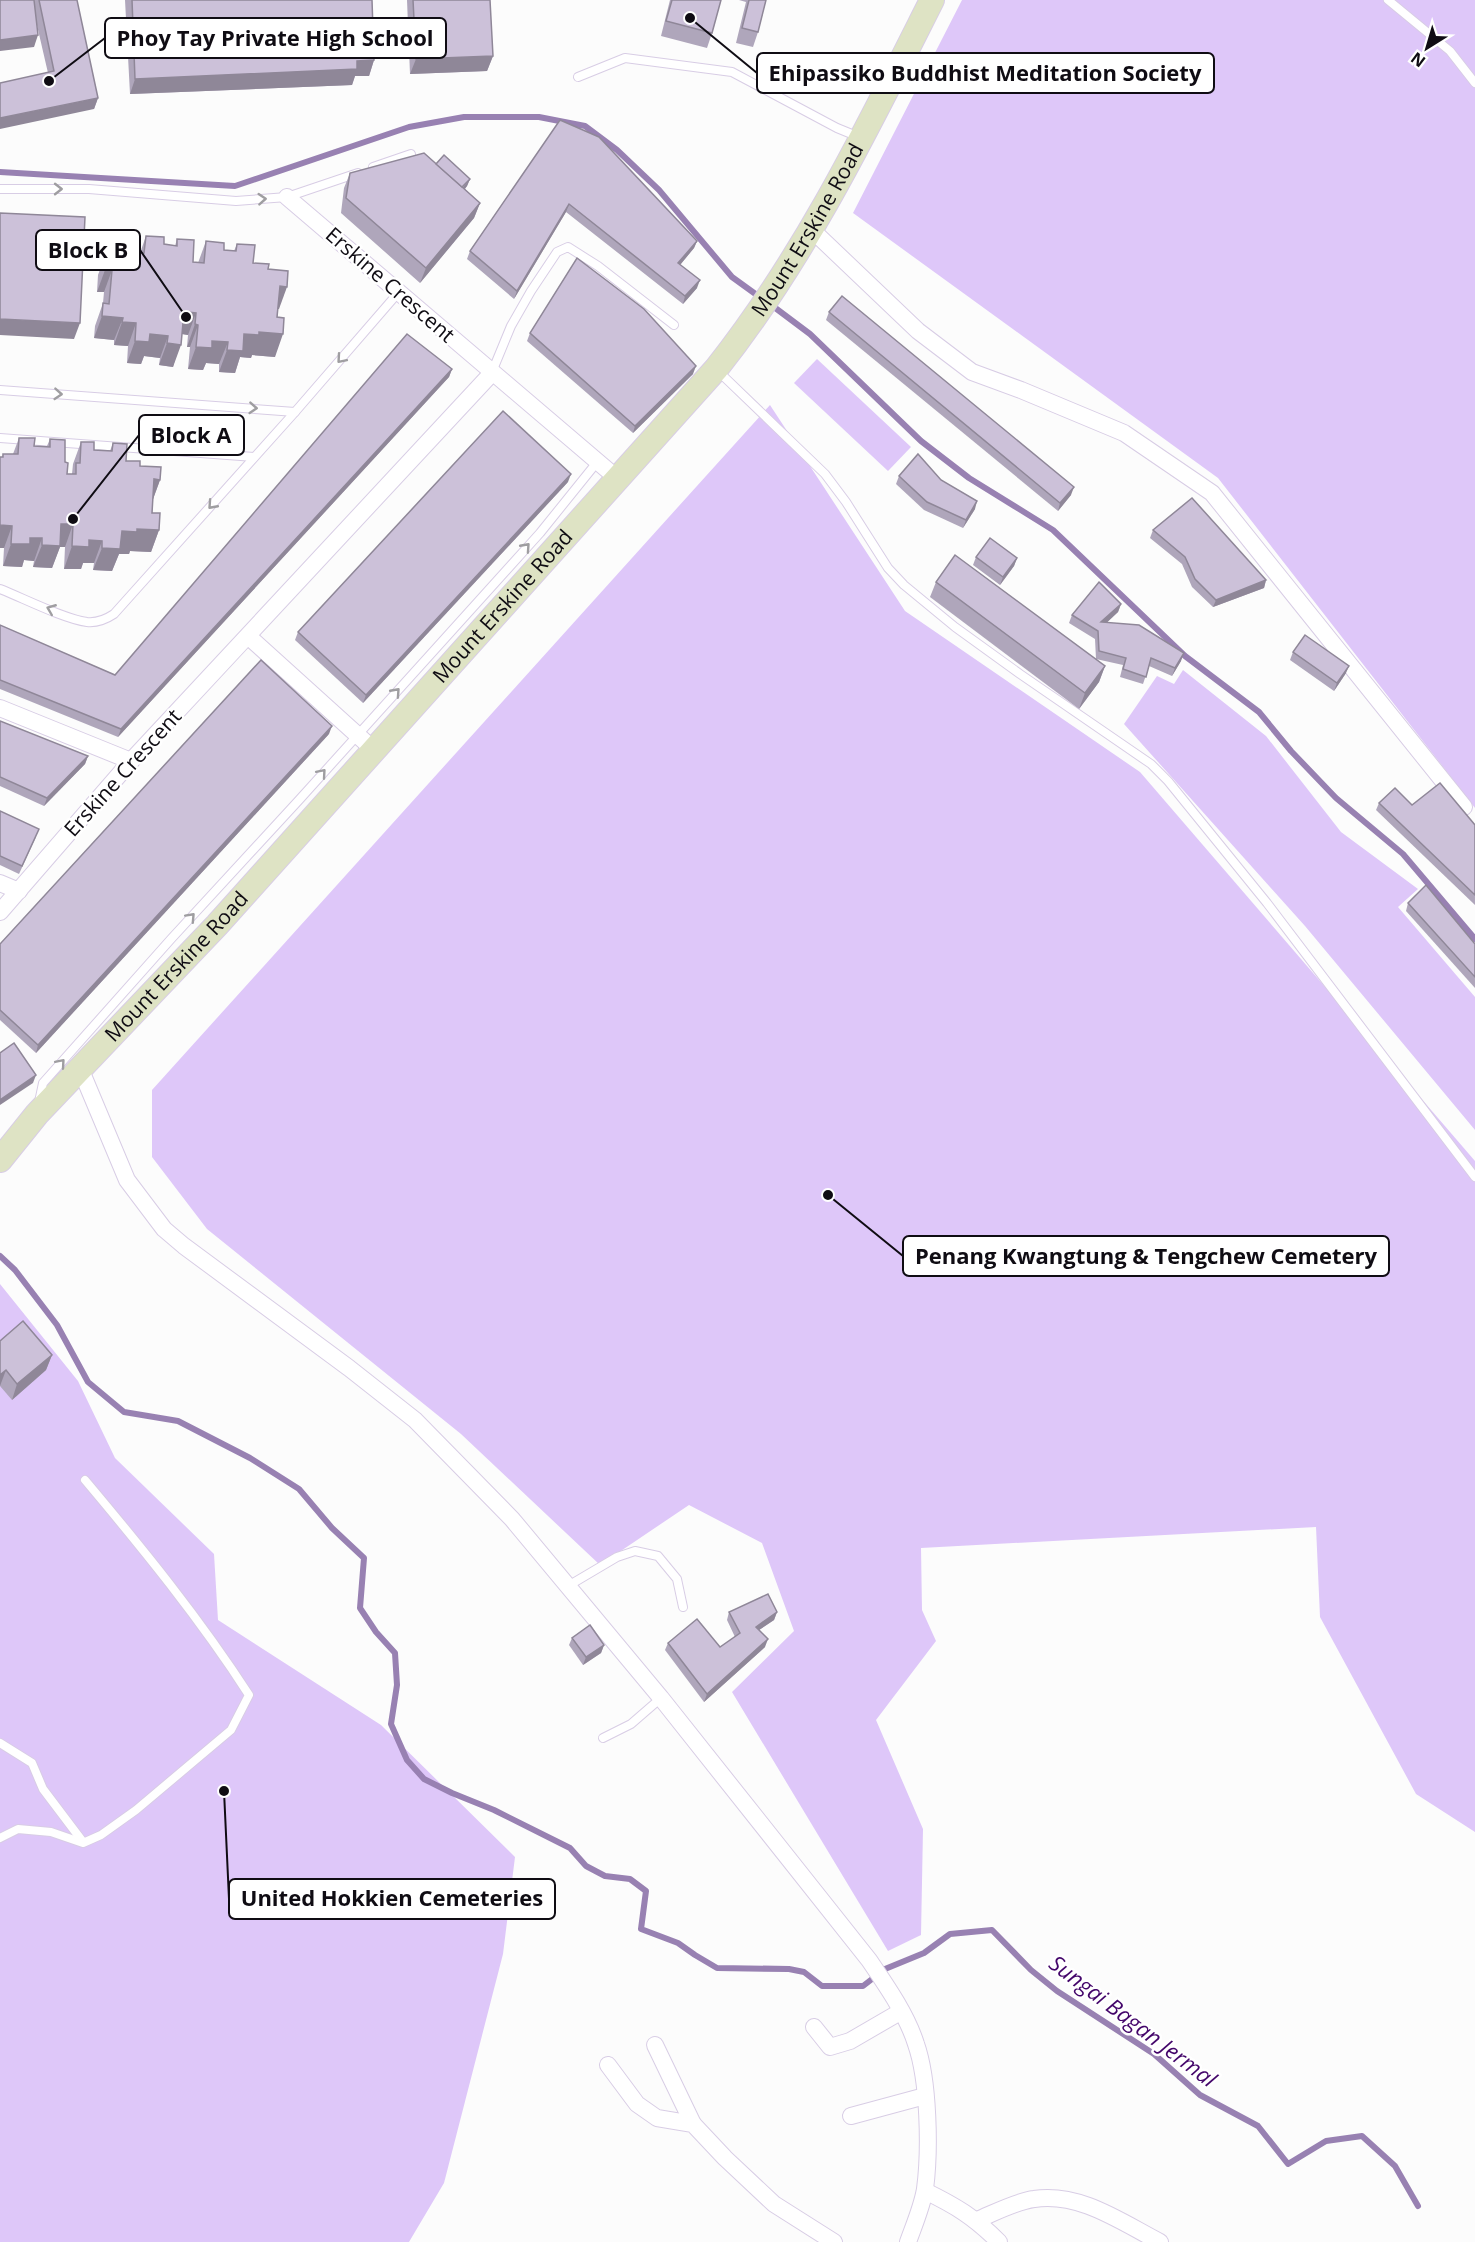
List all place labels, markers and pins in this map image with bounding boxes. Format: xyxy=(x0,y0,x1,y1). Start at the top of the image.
callout: Phoy Tay Private High School xyxy=(105,18,446,58)
callout: Ehipassiko Buddhist Meditation Society xyxy=(757,53,1214,93)
callout: Block B xyxy=(36,230,140,270)
callout: Block A xyxy=(139,415,244,455)
callout: Penang Kwangtung & Tengchew Cemetery xyxy=(903,1236,1389,1276)
callout: United Hokkien Cemeteries xyxy=(229,1879,555,1919)

